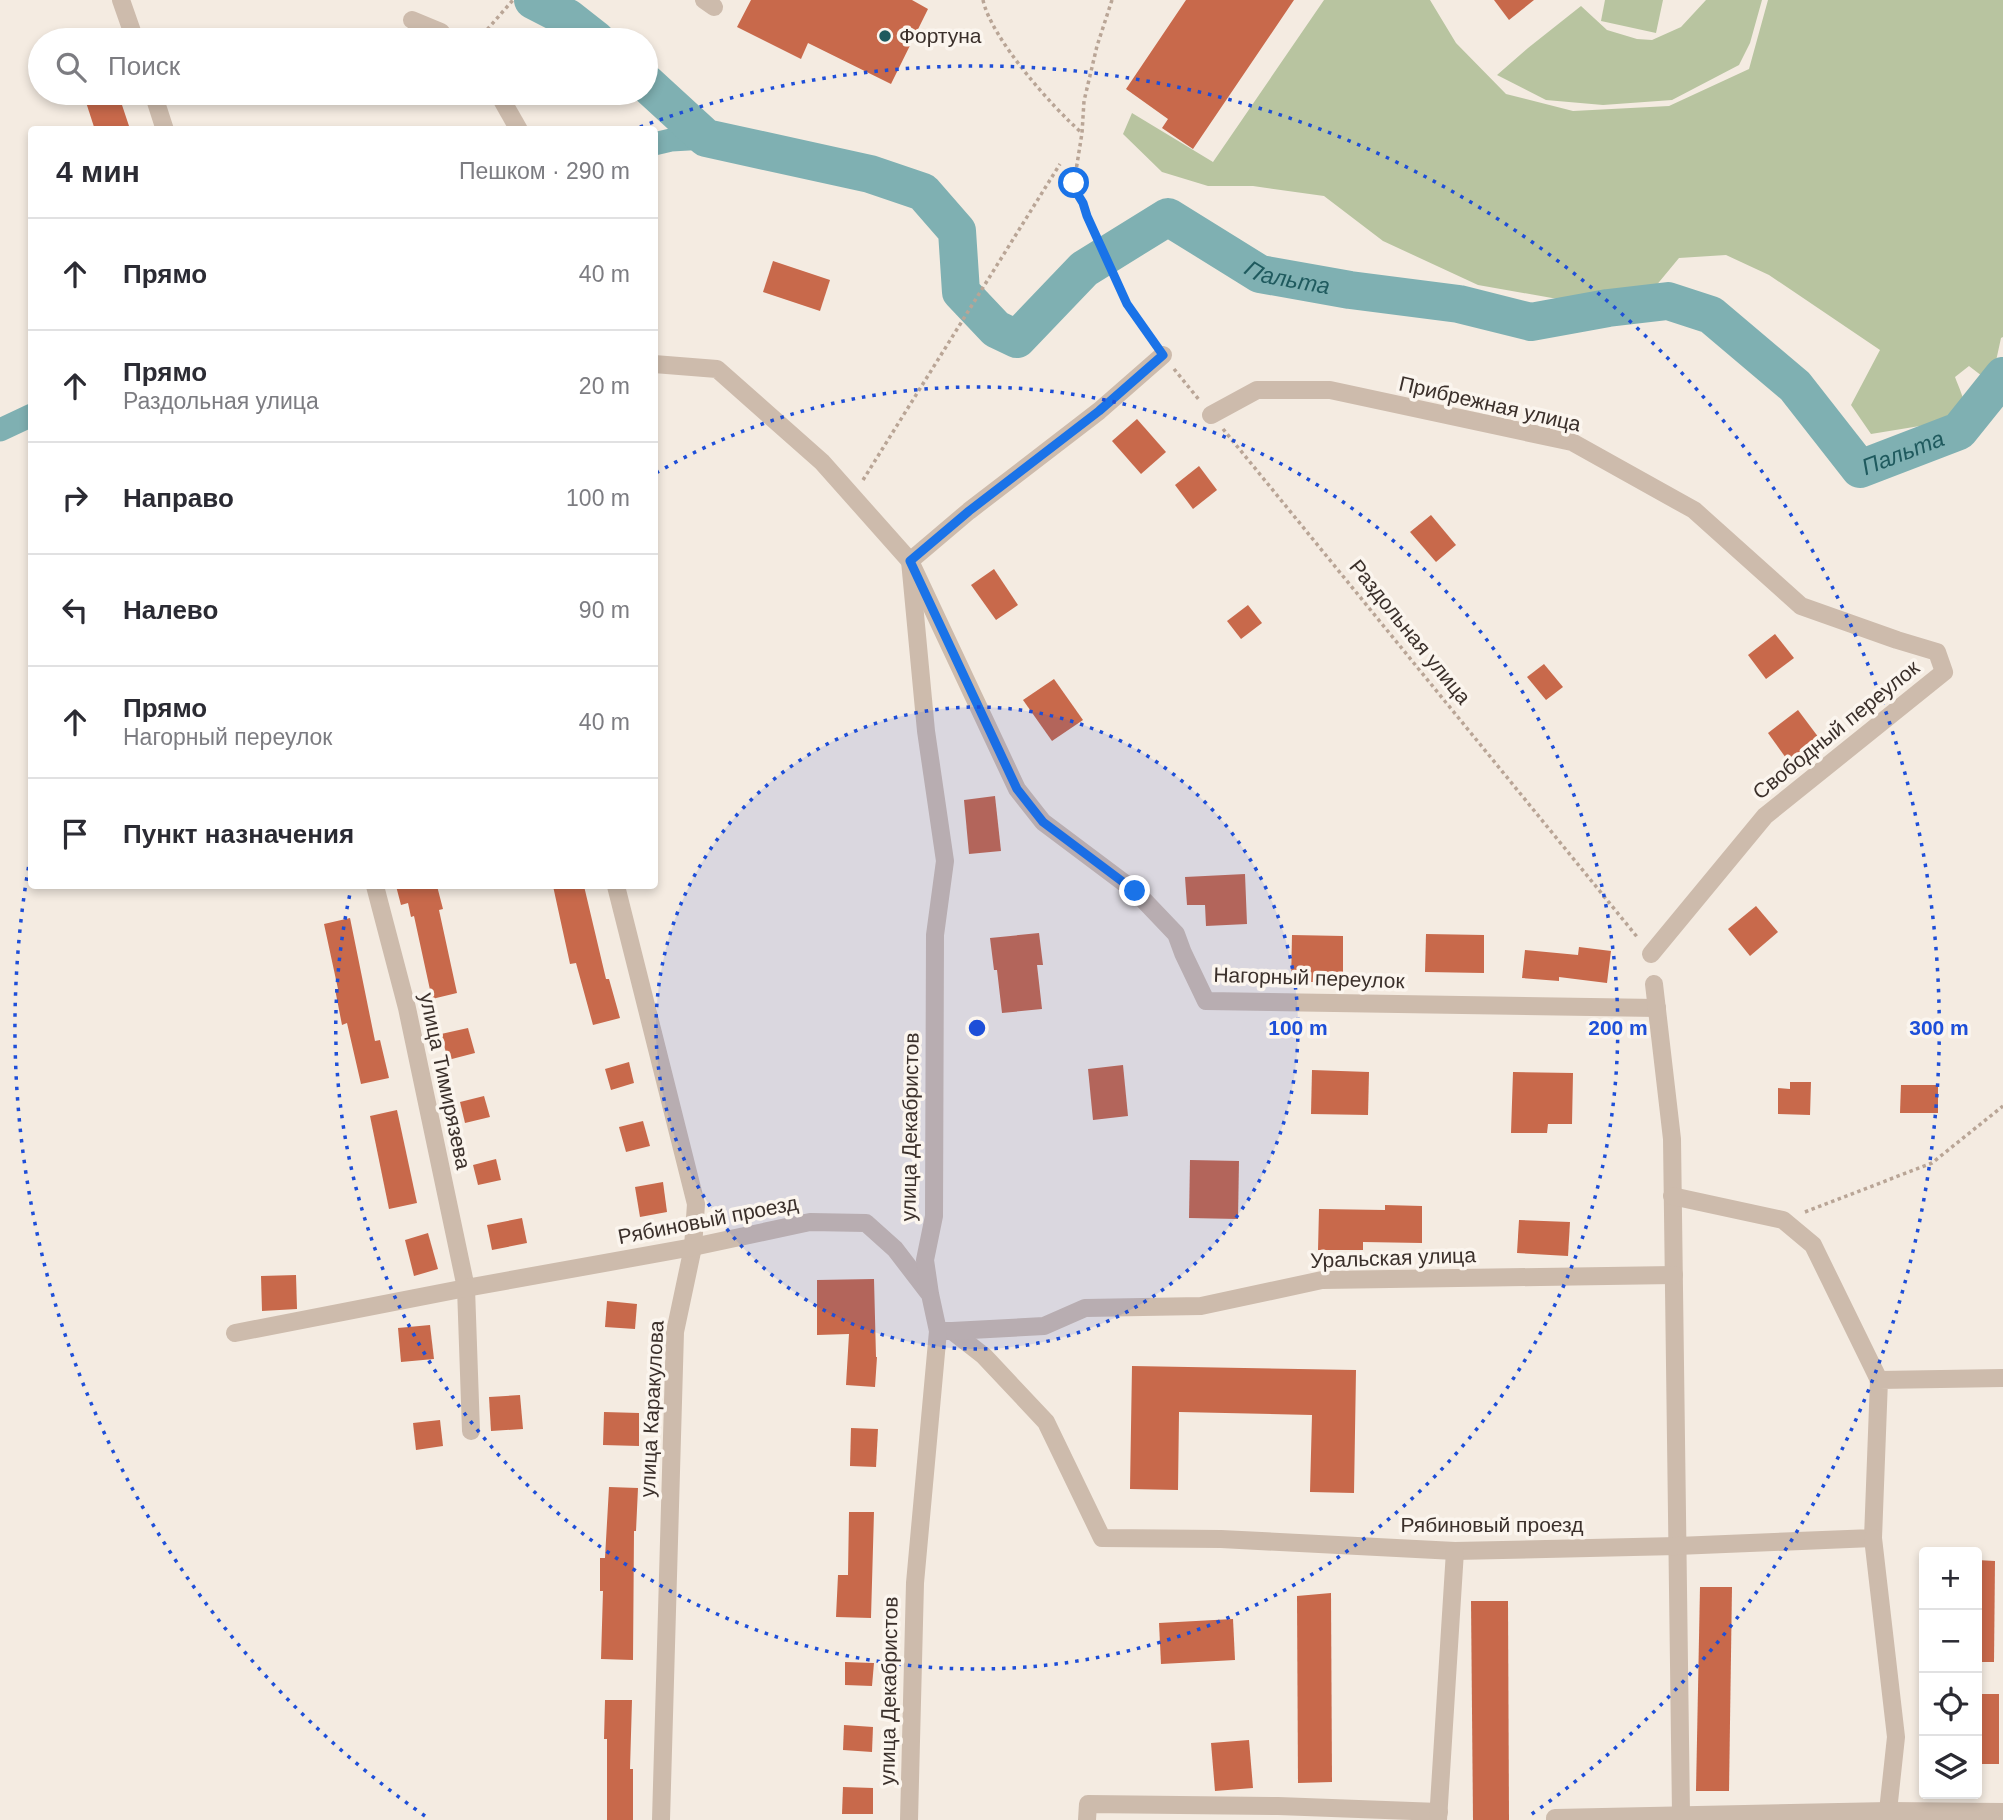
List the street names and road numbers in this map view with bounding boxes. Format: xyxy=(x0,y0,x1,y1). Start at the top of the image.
street label: Прибрежная улица xyxy=(1397,371,1584,436)
street label: Раздольная улица xyxy=(1345,555,1476,709)
street label: Свободный переулок xyxy=(1748,655,1924,804)
street label: Нагорный переулок xyxy=(1213,963,1406,992)
street label: улица Тимирязева xyxy=(416,991,476,1172)
street label: улица Декабристов xyxy=(896,1032,923,1222)
street label: Рябиновый проезд xyxy=(616,1191,800,1248)
street label: Уральская улица xyxy=(1310,1243,1477,1272)
street label: улица Каракулова xyxy=(635,1320,668,1498)
street label: Рябиновый проезд xyxy=(1401,1513,1583,1536)
street label: улица Декабристов xyxy=(875,1596,902,1786)

